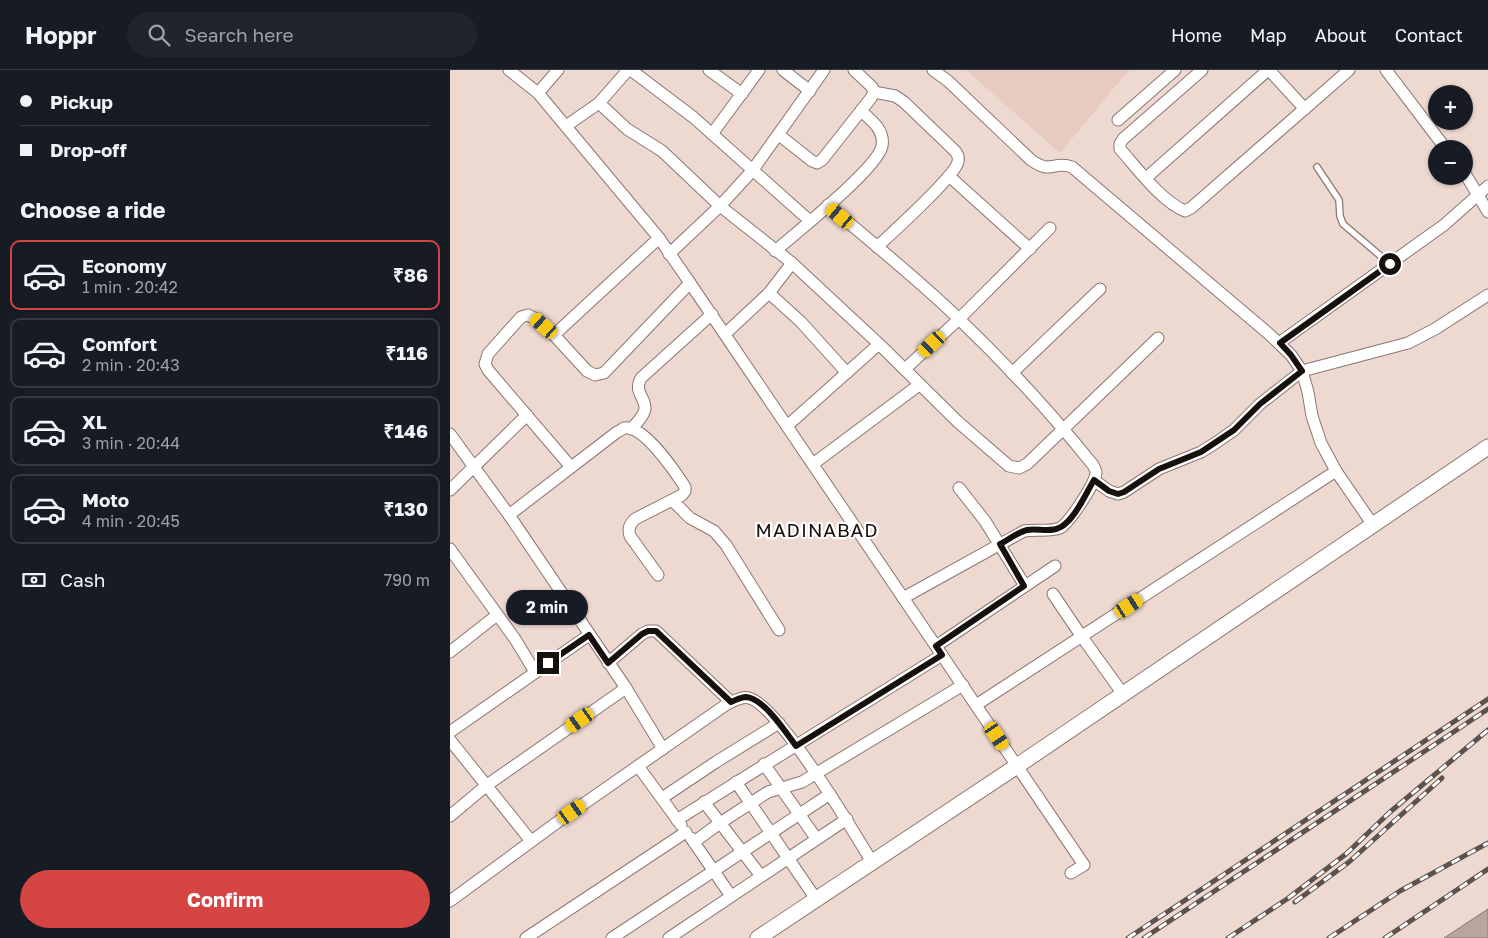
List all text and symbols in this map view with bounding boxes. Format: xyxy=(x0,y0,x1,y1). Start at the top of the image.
search box xyxy=(127,12,477,57)
text: Hoppr xyxy=(25,20,97,49)
icon: search xyxy=(145,21,173,49)
text: Search here xyxy=(185,23,293,46)
text: Home xyxy=(1171,24,1222,46)
text: Map xyxy=(1250,24,1287,46)
text: About xyxy=(1315,24,1367,46)
text: Contact xyxy=(1395,24,1463,46)
map controls xyxy=(1428,85,1473,185)
button: + xyxy=(1428,85,1473,130)
text: Pickup xyxy=(50,90,113,113)
text: Drop-off xyxy=(50,138,127,161)
button: − xyxy=(1428,140,1473,185)
text: Choose a ride xyxy=(20,196,166,223)
car xyxy=(823,201,856,231)
icon: car xyxy=(22,253,67,298)
route start xyxy=(1379,253,1401,275)
text: Economy xyxy=(82,254,167,277)
text: ₹86 xyxy=(393,263,428,286)
text: 1 min · 20:42 xyxy=(82,277,178,297)
car xyxy=(527,310,560,342)
car xyxy=(915,328,948,360)
icon: car xyxy=(22,331,67,376)
text: Comfort xyxy=(82,332,157,355)
text: ₹116 xyxy=(385,341,428,364)
text: 2 min · 20:43 xyxy=(82,355,180,375)
icon: car xyxy=(22,409,67,454)
text: XL xyxy=(82,410,107,433)
text: ₹146 xyxy=(383,419,428,442)
text: 3 min · 20:44 xyxy=(82,433,180,453)
icon: car xyxy=(22,487,67,532)
text: Moto xyxy=(82,488,129,511)
text: ₹130 xyxy=(383,497,428,520)
text: 4 min · 20:45 xyxy=(82,511,180,531)
district label: MADINABAD xyxy=(756,518,878,541)
icon: cash xyxy=(20,566,48,594)
text: Cash xyxy=(60,568,105,591)
text: 790 m xyxy=(384,570,430,590)
callout: 2 min xyxy=(507,590,589,626)
car xyxy=(1112,592,1145,620)
text: 2 min xyxy=(526,597,568,617)
route end xyxy=(537,652,559,674)
car xyxy=(563,705,596,735)
car xyxy=(982,719,1011,753)
car xyxy=(555,797,588,827)
button: Confirm xyxy=(20,870,430,928)

